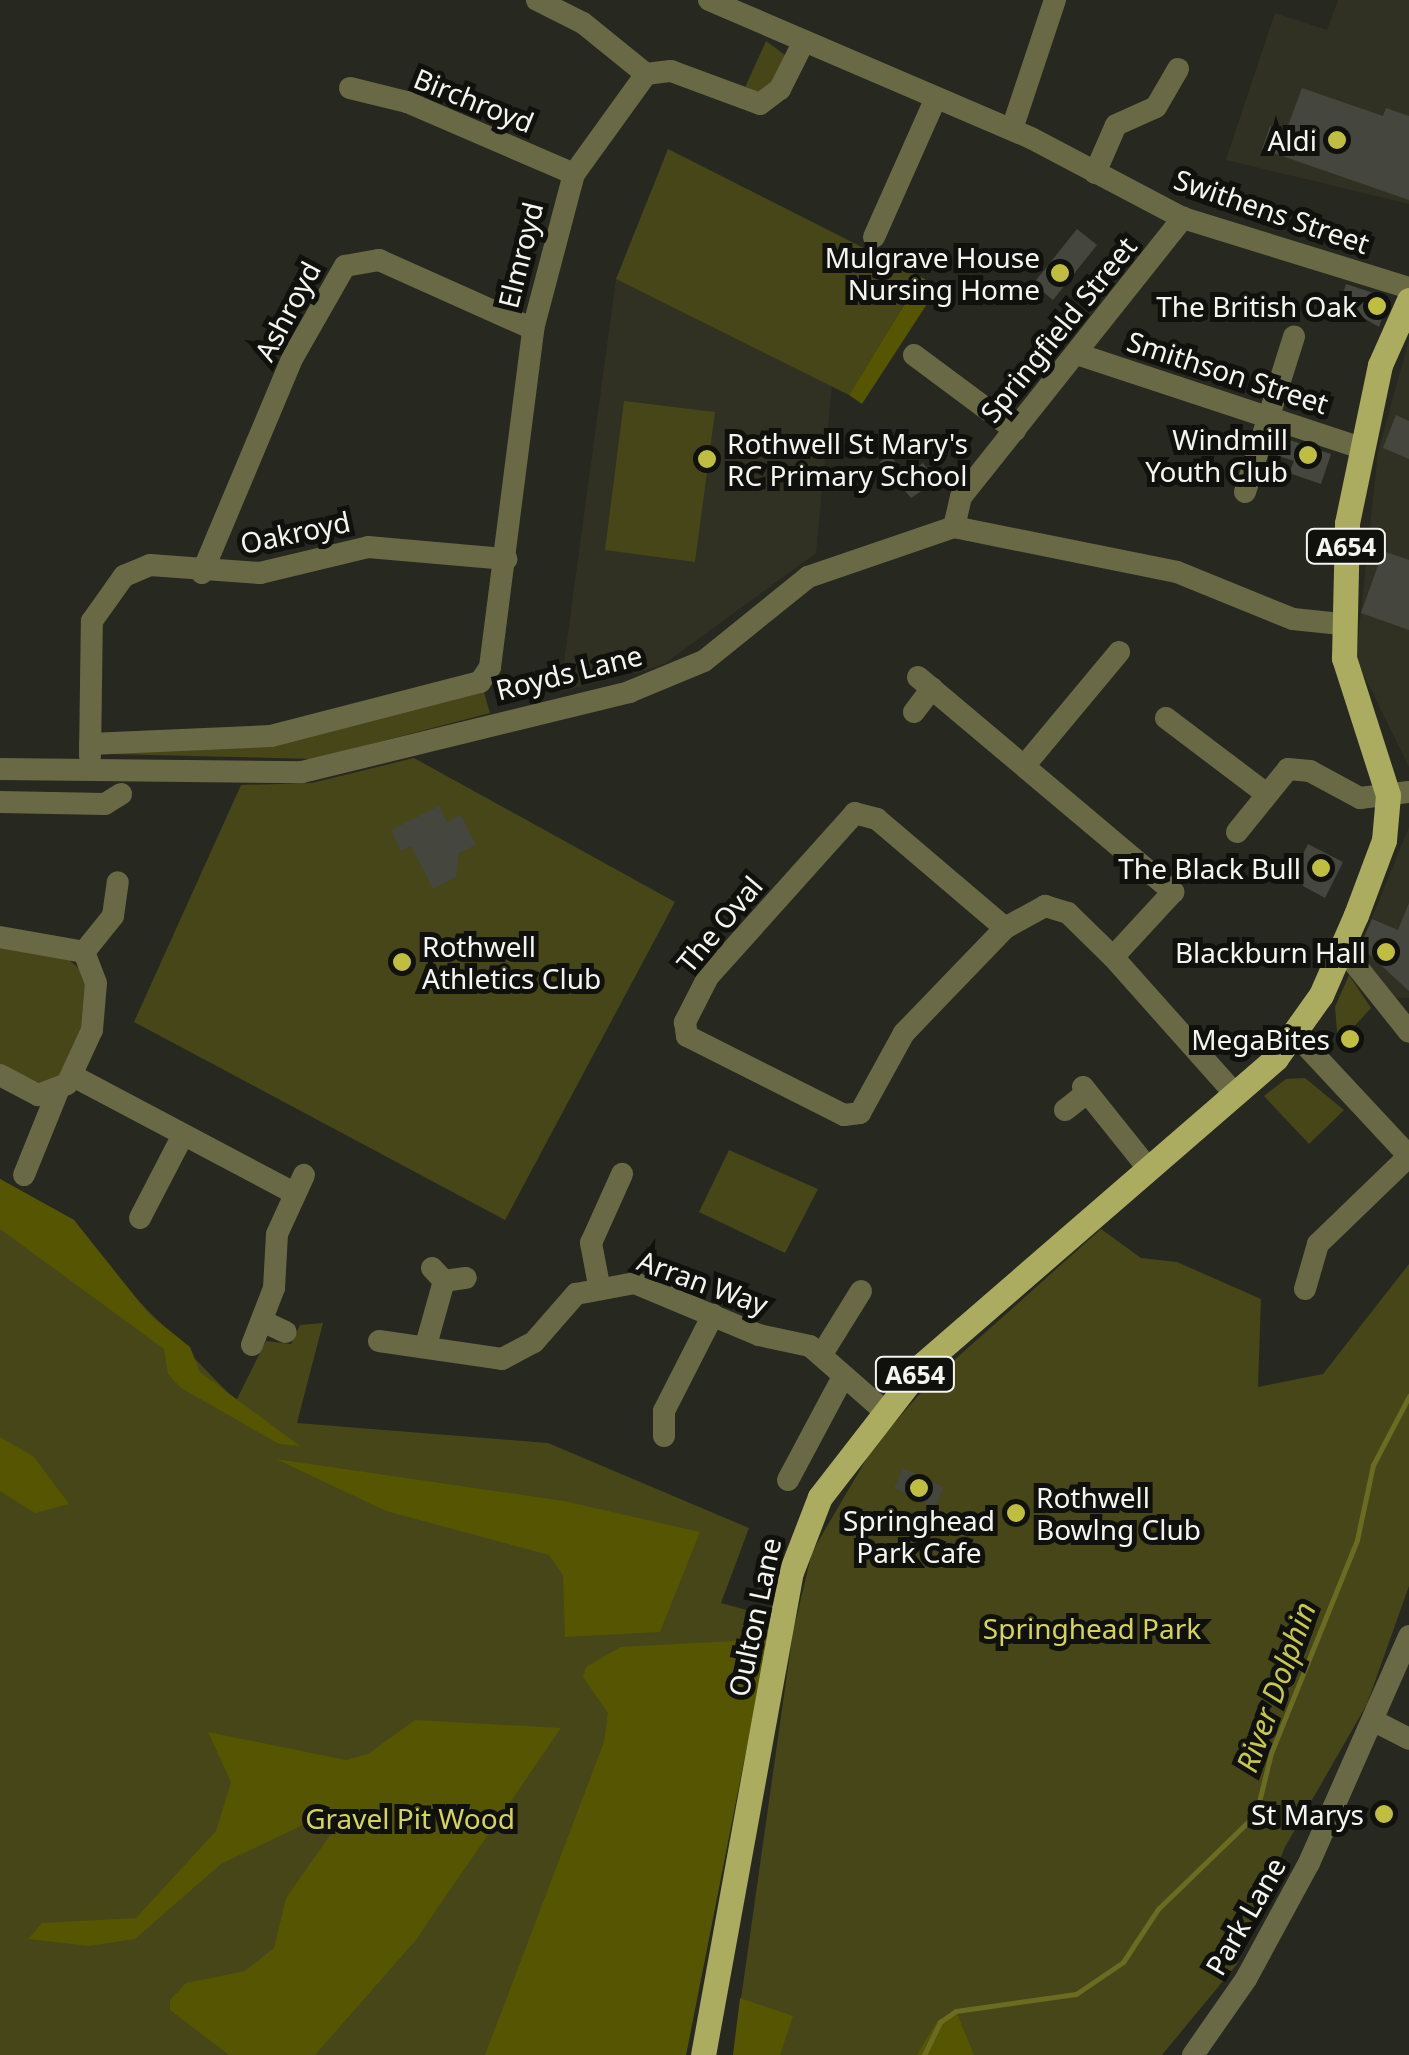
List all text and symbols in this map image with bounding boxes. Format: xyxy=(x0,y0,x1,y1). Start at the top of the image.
street label: Birchroyd xyxy=(409,61,539,139)
place label: Aldi xyxy=(1267,123,1317,157)
marker: Aldi xyxy=(1326,129,1348,151)
street label: Swithens Street xyxy=(1170,162,1374,260)
street label: Elmroyd xyxy=(491,199,549,311)
street label: Springfield Street xyxy=(973,230,1143,428)
place label: Mulgrave House Nursing Home xyxy=(825,240,1040,306)
street label: Ashroyd xyxy=(247,256,327,366)
marker: Mulgrave House Nursing Home xyxy=(1049,262,1071,284)
place label: The British Oak xyxy=(1156,289,1357,323)
marker: The British Oak xyxy=(1366,295,1388,317)
street label: Smithson Street xyxy=(1123,324,1333,420)
place label: Windmill Youth Club xyxy=(1145,422,1288,488)
place label: Rothwell St Mary's RC Primary School xyxy=(727,426,968,492)
marker: Windmill Youth Club xyxy=(1297,444,1319,466)
marker: Rothwell St Mary's RC Primary School xyxy=(696,448,718,470)
street label: Oakroyd xyxy=(237,504,353,560)
road number: A654 xyxy=(1304,526,1388,566)
street label: Royds Lane xyxy=(492,638,646,706)
place label: The Black Bull xyxy=(1118,851,1301,885)
marker: The Black Bull xyxy=(1310,857,1332,879)
street label: The Oval xyxy=(669,869,769,979)
place label: Rothwell Athletics Club xyxy=(422,929,601,995)
place label: Blackburn Hall xyxy=(1175,935,1366,969)
marker: Blackburn Hall xyxy=(1375,941,1397,963)
marker: Rothwell Athletics Club xyxy=(391,951,413,973)
place label: MegaBites xyxy=(1191,1022,1330,1056)
marker: MegaBites xyxy=(1339,1028,1361,1050)
street label: Arran Way xyxy=(633,1243,773,1321)
road number: A654 xyxy=(872,1354,958,1394)
marker: Springhead Park Cafe xyxy=(908,1477,930,1499)
place label: Rothwell Bowlng Club xyxy=(1036,1480,1201,1546)
marker: Rothwell Bowlng Club xyxy=(1005,1502,1027,1524)
place label: Springhead Park Cafe xyxy=(843,1503,995,1569)
street label: Oulton Lane xyxy=(721,1535,787,1699)
water label: River Dolphin xyxy=(1229,1597,1323,1777)
park label: Springhead Park xyxy=(983,1611,1201,1645)
place label: St Marys xyxy=(1251,1797,1364,1831)
park label: Gravel Pit Wood xyxy=(305,1801,515,1835)
marker: St Marys xyxy=(1373,1803,1395,1825)
street label: Park Lane xyxy=(1198,1851,1292,1981)

